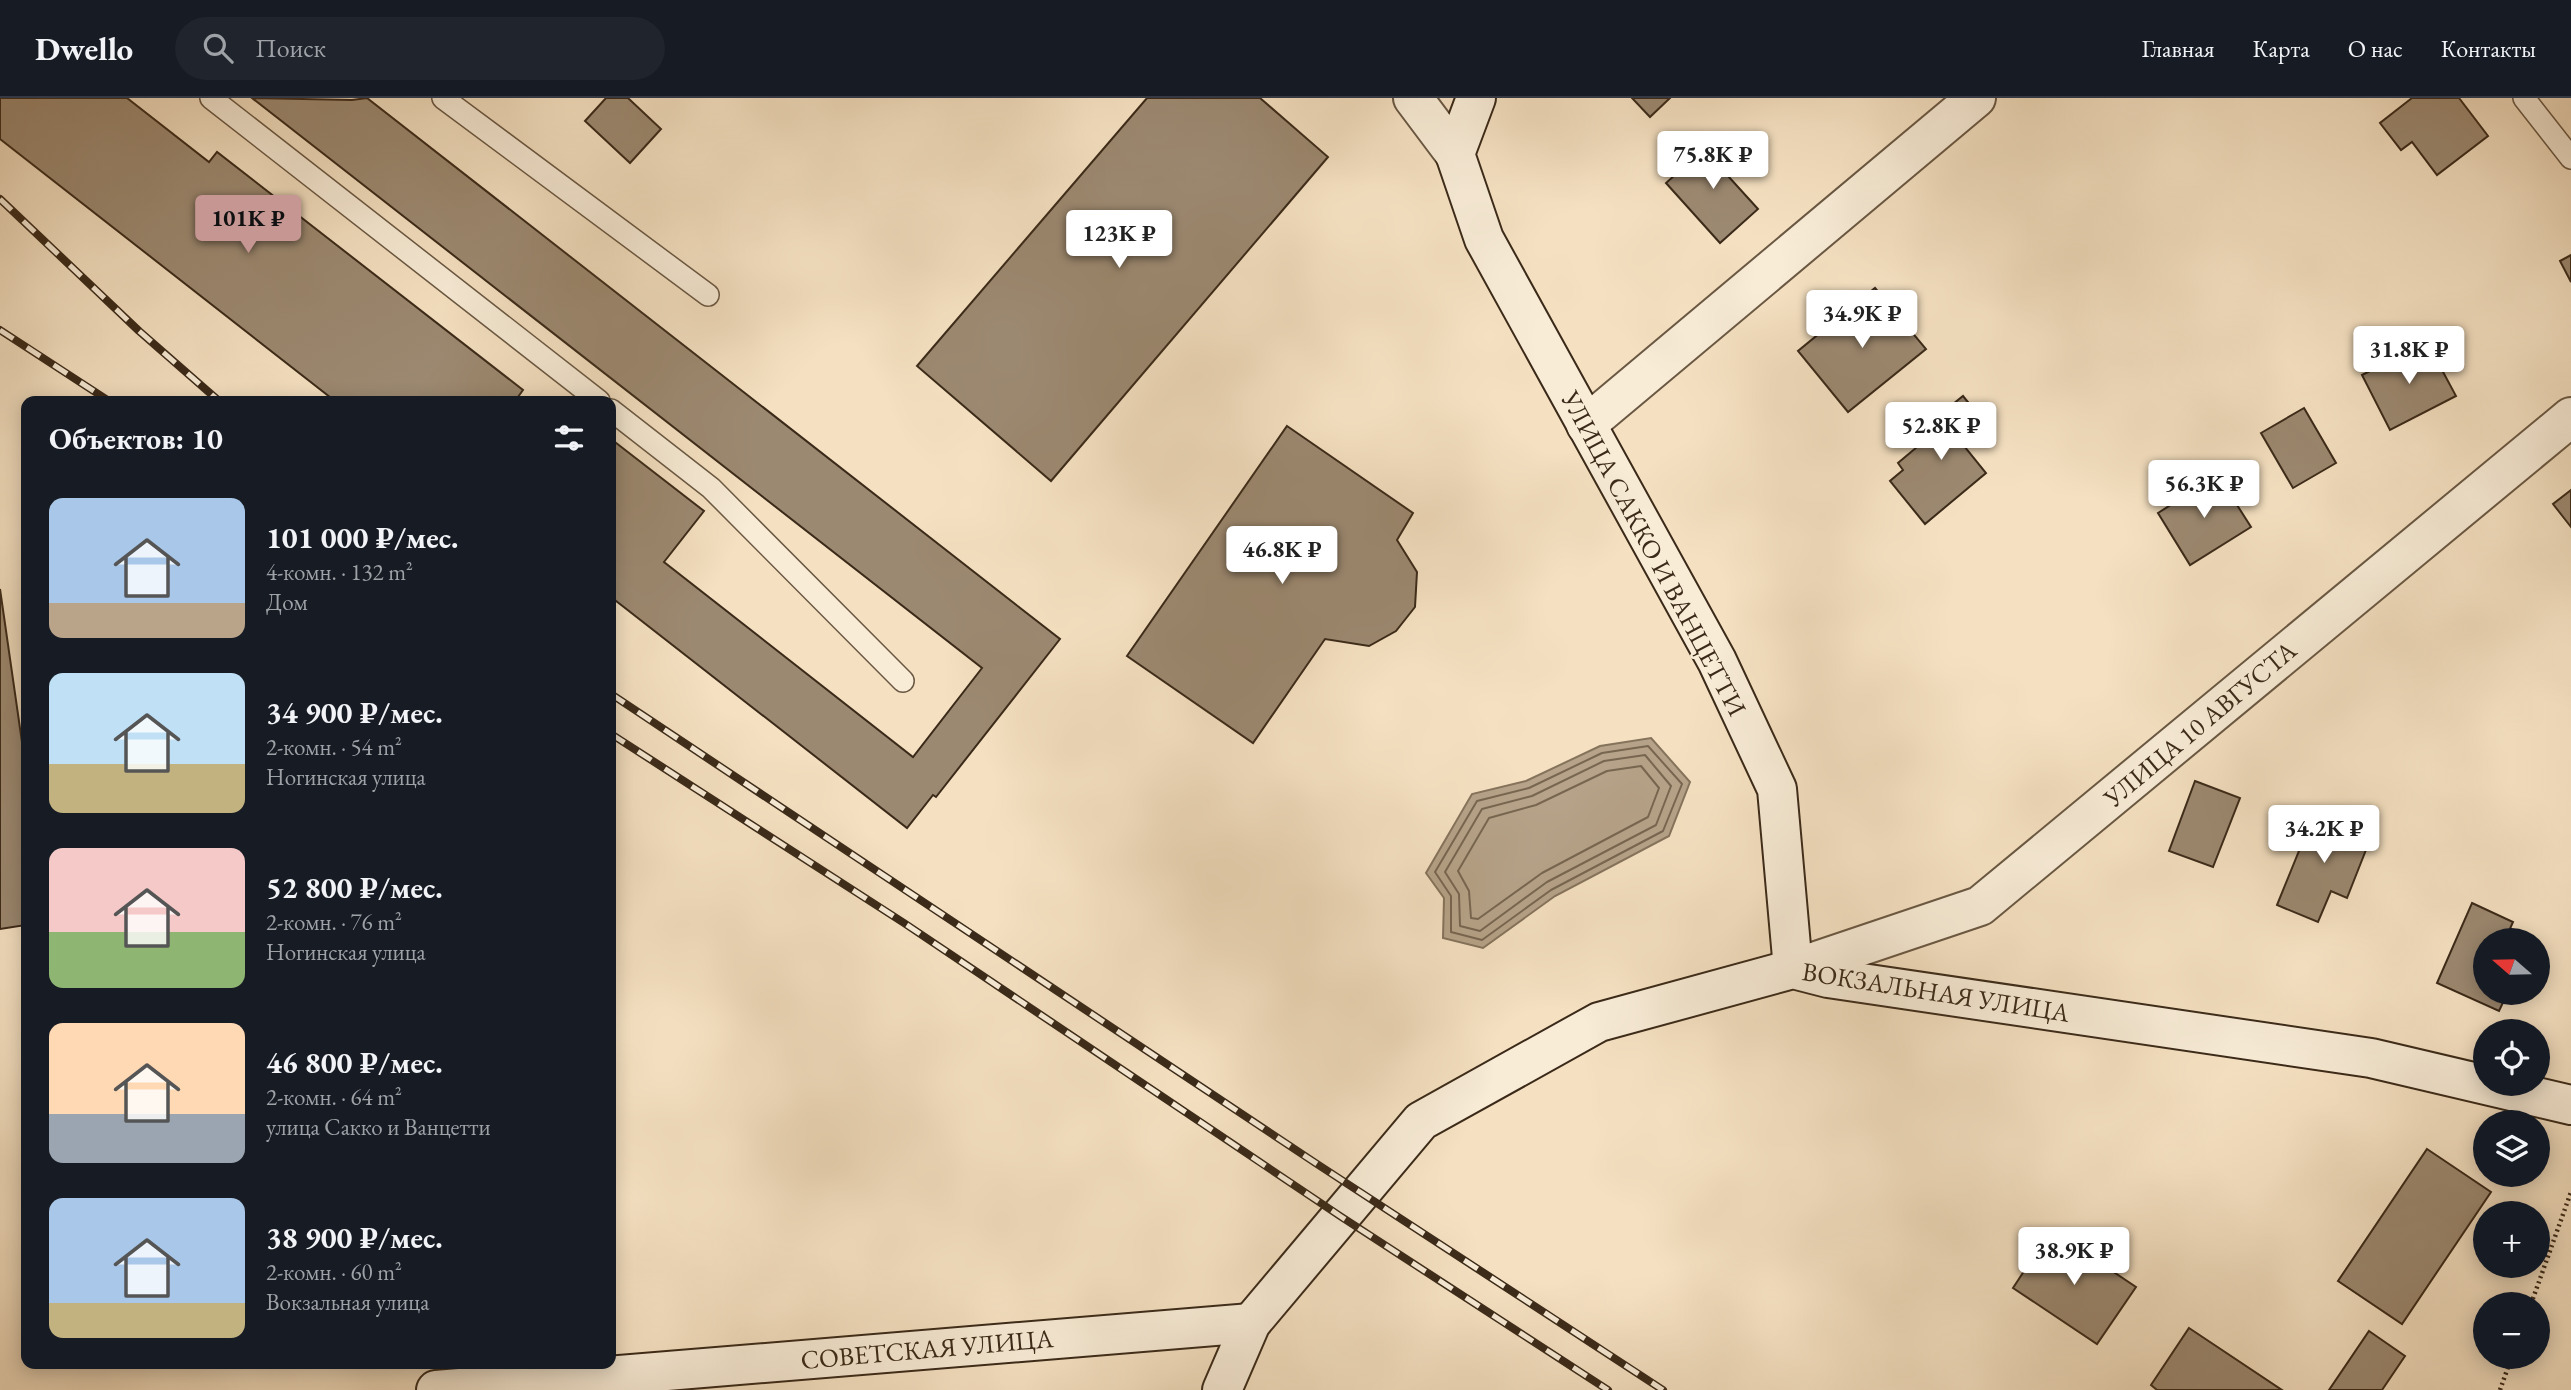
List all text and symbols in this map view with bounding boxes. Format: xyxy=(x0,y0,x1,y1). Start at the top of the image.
search box xyxy=(175,17,665,80)
text: Dwello xyxy=(35,27,133,70)
icon: search xyxy=(199,29,237,67)
text: Поиск xyxy=(255,31,326,65)
text: Главная xyxy=(2141,33,2215,64)
text: Карта xyxy=(2253,33,2310,64)
text: О нас xyxy=(2348,33,2403,64)
text: Контакты xyxy=(2441,33,2536,64)
pin: 75.8K ₽ xyxy=(1648,132,1778,191)
text: 75.8K ₽ xyxy=(1673,139,1753,169)
pin: 101K ₽ xyxy=(191,195,305,255)
text: 101K ₽ xyxy=(211,203,285,233)
pin: 123K ₽ xyxy=(1062,211,1176,270)
text: 123K ₽ xyxy=(1082,218,1156,248)
pin: 34.9K ₽ xyxy=(1797,290,1927,350)
text: 34.9K ₽ xyxy=(1822,298,1902,328)
pin: 31.8K ₽ xyxy=(2344,327,2474,386)
text: 31.8K ₽ xyxy=(2369,334,2449,364)
street label: УЛИЦА САККО И ВАНЦЕТТИ xyxy=(1553,384,1754,721)
pin: 52.8K ₽ xyxy=(1876,402,2006,462)
text: 52.8K ₽ xyxy=(1901,410,1981,440)
text: Объектов: 10 xyxy=(49,419,223,458)
icon: filters xyxy=(550,419,588,457)
pin: 56.3K ₽ xyxy=(2139,460,2269,520)
text: 56.3K ₽ xyxy=(2164,468,2244,498)
text: 101 000 ₽/мес. xyxy=(266,518,459,557)
icon: home xyxy=(105,526,189,610)
pin: 46.8K ₽ xyxy=(1217,526,1347,586)
text: 46.8K ₽ xyxy=(1242,534,1322,564)
text: 4-комн. · 132 m² xyxy=(266,557,413,587)
text: Дом xyxy=(266,587,308,617)
street label: УЛИЦА 10 АВГУСТА xyxy=(2096,633,2304,815)
text: 34 900 ₽/мес. xyxy=(266,693,443,732)
icon: home xyxy=(105,701,189,785)
text: 2-комн. · 54 m² xyxy=(266,732,402,762)
text: Ногинская улица xyxy=(266,762,426,792)
pin: 34.2K ₽ xyxy=(2259,806,2389,865)
text: 34.2K ₽ xyxy=(2284,813,2364,843)
text: 52 800 ₽/мес. xyxy=(266,868,443,907)
icon: home xyxy=(105,876,189,960)
text: 2-комн. · 76 m² xyxy=(266,907,402,937)
north arrow xyxy=(2473,928,2550,1004)
map controls xyxy=(2473,928,2550,1369)
text: Ногинская улица xyxy=(266,937,426,967)
street label: ВОКЗАЛЬНАЯ УЛИЦА xyxy=(1800,954,2073,1030)
button: locate xyxy=(2473,1019,2550,1096)
text: 46 800 ₽/мес. xyxy=(266,1043,443,1082)
icon: home xyxy=(105,1051,189,1135)
text: 2-комн. · 64 m² xyxy=(266,1082,402,1112)
button: layers xyxy=(2473,1110,2550,1187)
text: улица Сакко и Ванцетти xyxy=(266,1112,491,1142)
button: + xyxy=(2473,1201,2550,1278)
text: 38 900 ₽/мес. xyxy=(266,1218,443,1257)
icon: home xyxy=(105,1226,189,1310)
pin: 38.9K ₽ xyxy=(2009,1228,2139,1287)
text: 38.9K ₽ xyxy=(2034,1235,2114,1265)
text: 2-комн. · 60 m² xyxy=(266,1257,402,1287)
text: Вокзальная улица xyxy=(266,1287,429,1317)
button: − xyxy=(2473,1292,2550,1369)
street label: СОВЕТСКАЯ УЛИЦА xyxy=(799,1321,1056,1377)

